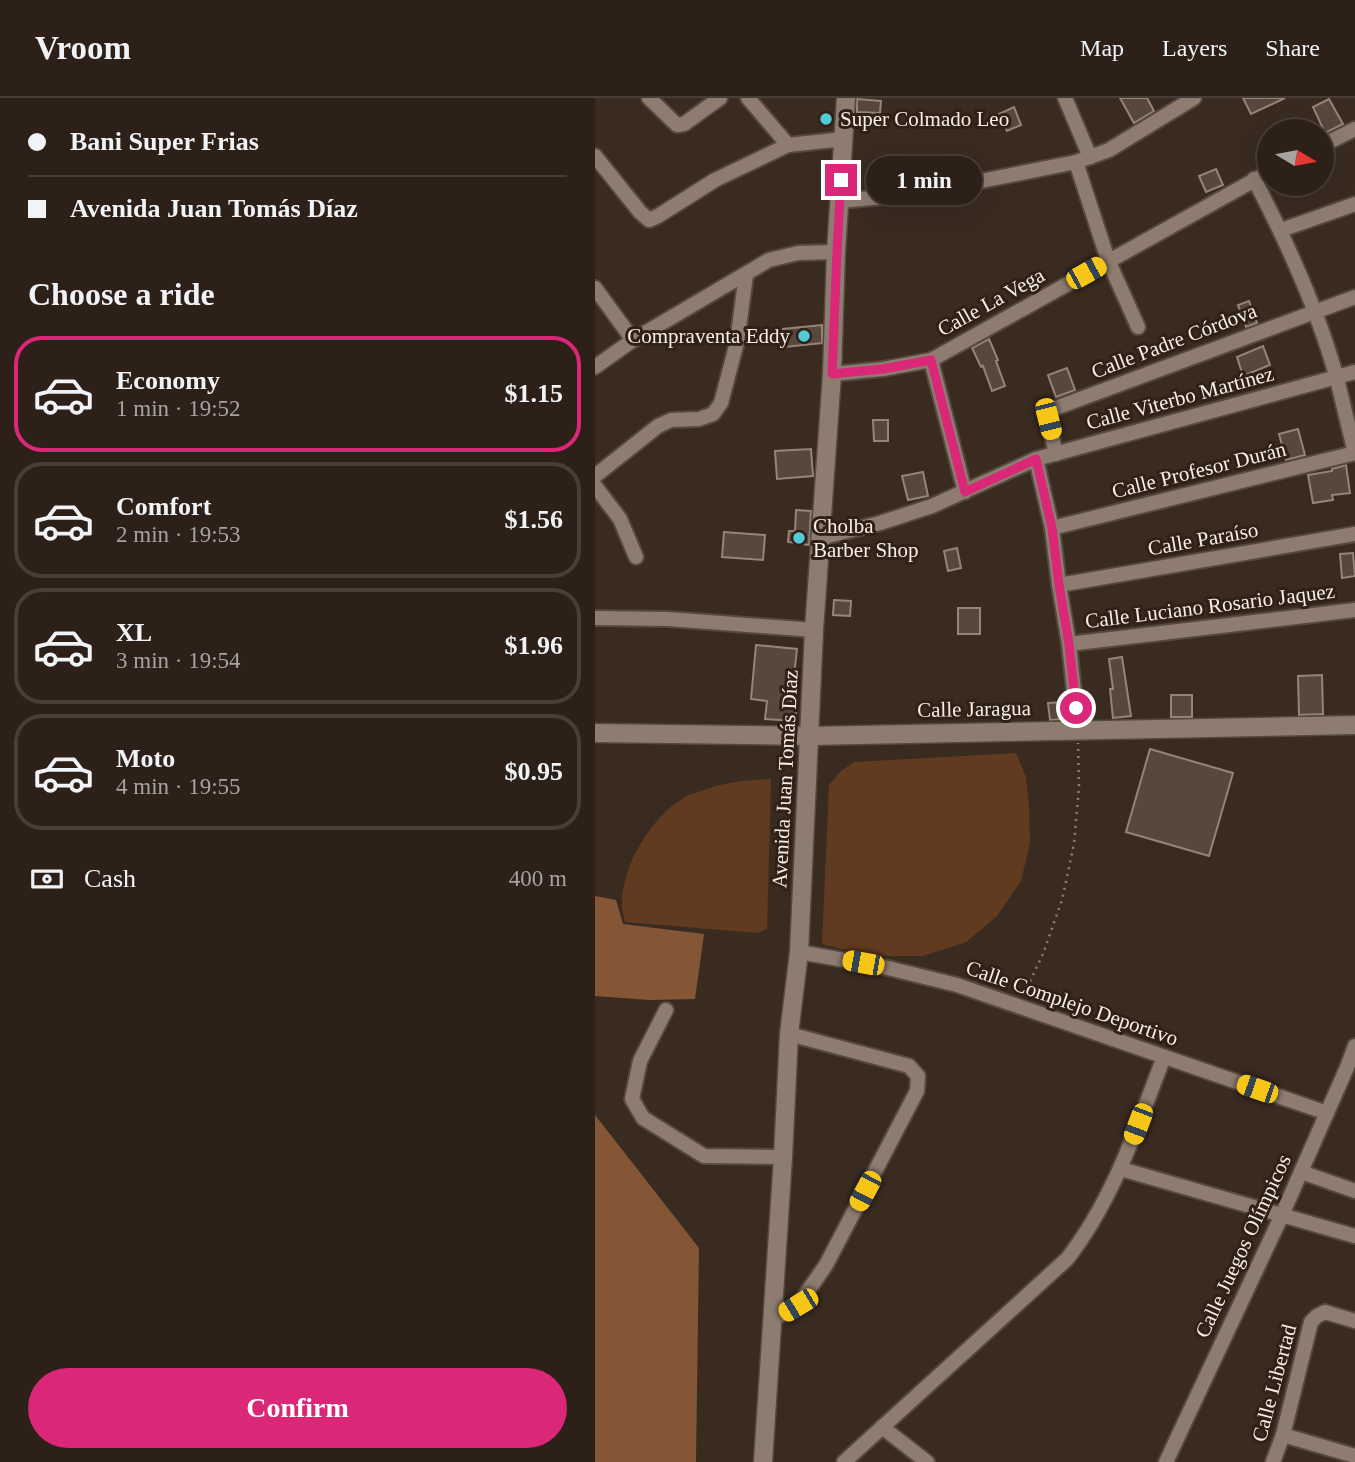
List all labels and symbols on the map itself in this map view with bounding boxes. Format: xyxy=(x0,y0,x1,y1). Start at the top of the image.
place label: Super Colmado Leo xyxy=(840,107,1009,131)
marker: Super Colmado Leo xyxy=(818,111,834,127)
north arrow xyxy=(1257,119,1333,196)
callout: 1 min xyxy=(865,155,981,204)
route end xyxy=(825,164,857,196)
car xyxy=(1063,254,1110,292)
street label: Calle La Vega xyxy=(933,262,1049,341)
street label: Calle Padre Córdova xyxy=(1088,298,1261,384)
place label: Compraventa Eddy xyxy=(627,324,790,348)
marker: Compraventa Eddy xyxy=(796,328,812,344)
street label: Calle Viterbo Martínez xyxy=(1084,361,1276,435)
car xyxy=(1033,396,1064,442)
street label: Calle Profesor Durán xyxy=(1110,437,1289,503)
place label: Cholba Barber Shop xyxy=(813,514,919,562)
street label: Calle Paraíso xyxy=(1146,518,1260,560)
marker: Cholba Barber Shop xyxy=(791,530,807,546)
street label: Calle Luciano Rosario Jaquez xyxy=(1084,579,1336,633)
street label: Avenida Juan Tomás Díaz xyxy=(767,669,803,889)
route start xyxy=(1060,692,1092,724)
street label: Calle Jaragua xyxy=(917,696,1032,722)
car xyxy=(841,949,886,977)
street label: Calle Complejo Deportivo xyxy=(963,955,1181,1051)
car xyxy=(1234,1072,1281,1106)
car xyxy=(1121,1101,1156,1147)
street label: Calle Juegos Olímpicos xyxy=(1190,1151,1296,1341)
car xyxy=(846,1168,885,1214)
car xyxy=(775,1285,822,1325)
street label: Calle Libertad xyxy=(1247,1321,1301,1444)

